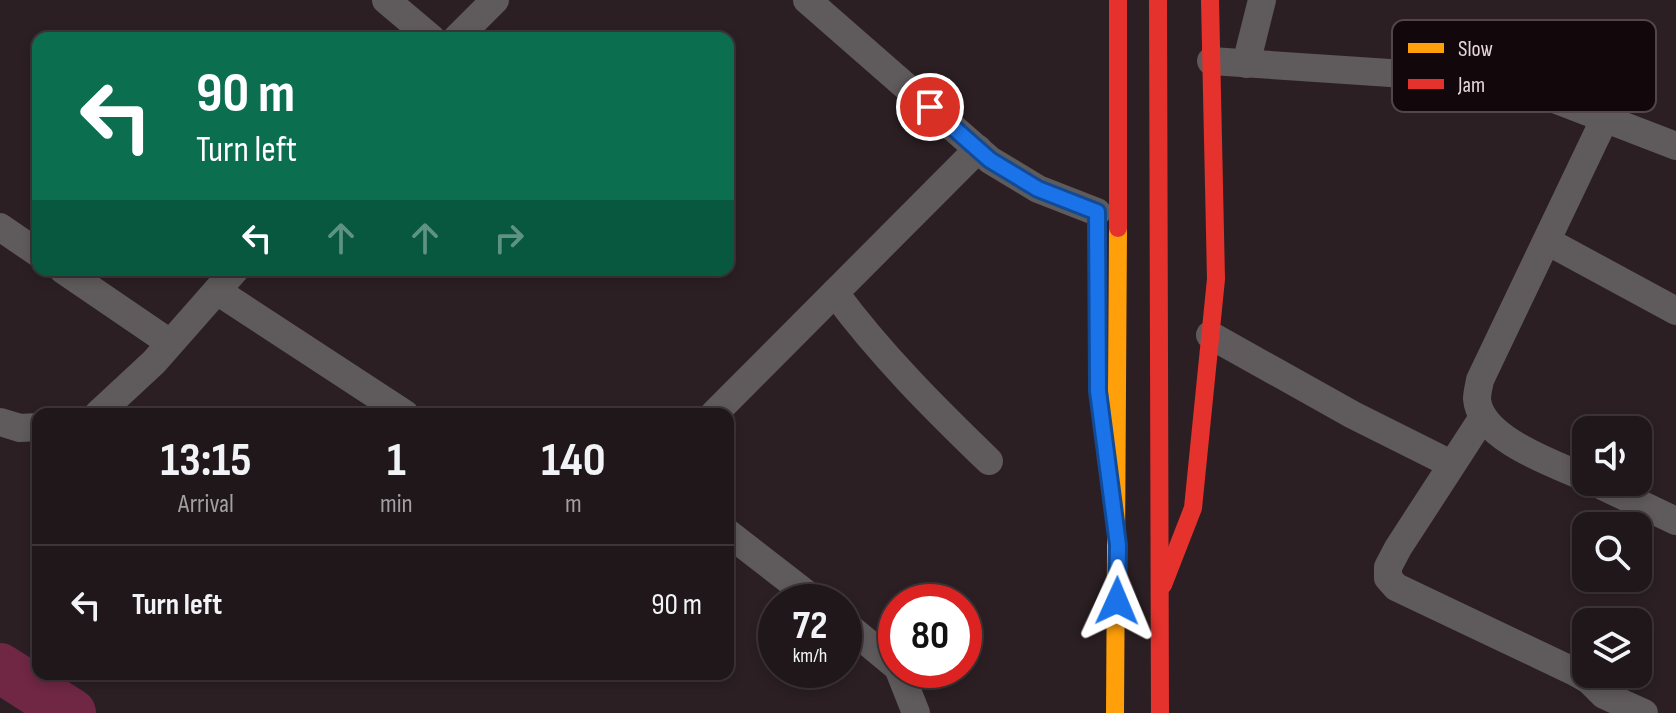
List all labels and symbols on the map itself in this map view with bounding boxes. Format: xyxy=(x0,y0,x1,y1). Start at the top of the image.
legend xyxy=(1392,20,1656,112)
text: Slow xyxy=(1458,36,1493,63)
text: Jam xyxy=(1457,72,1485,99)
pin xyxy=(896,73,964,141)
position arrow xyxy=(1075,559,1159,643)
speed limit sign: 80 xyxy=(878,584,982,688)

